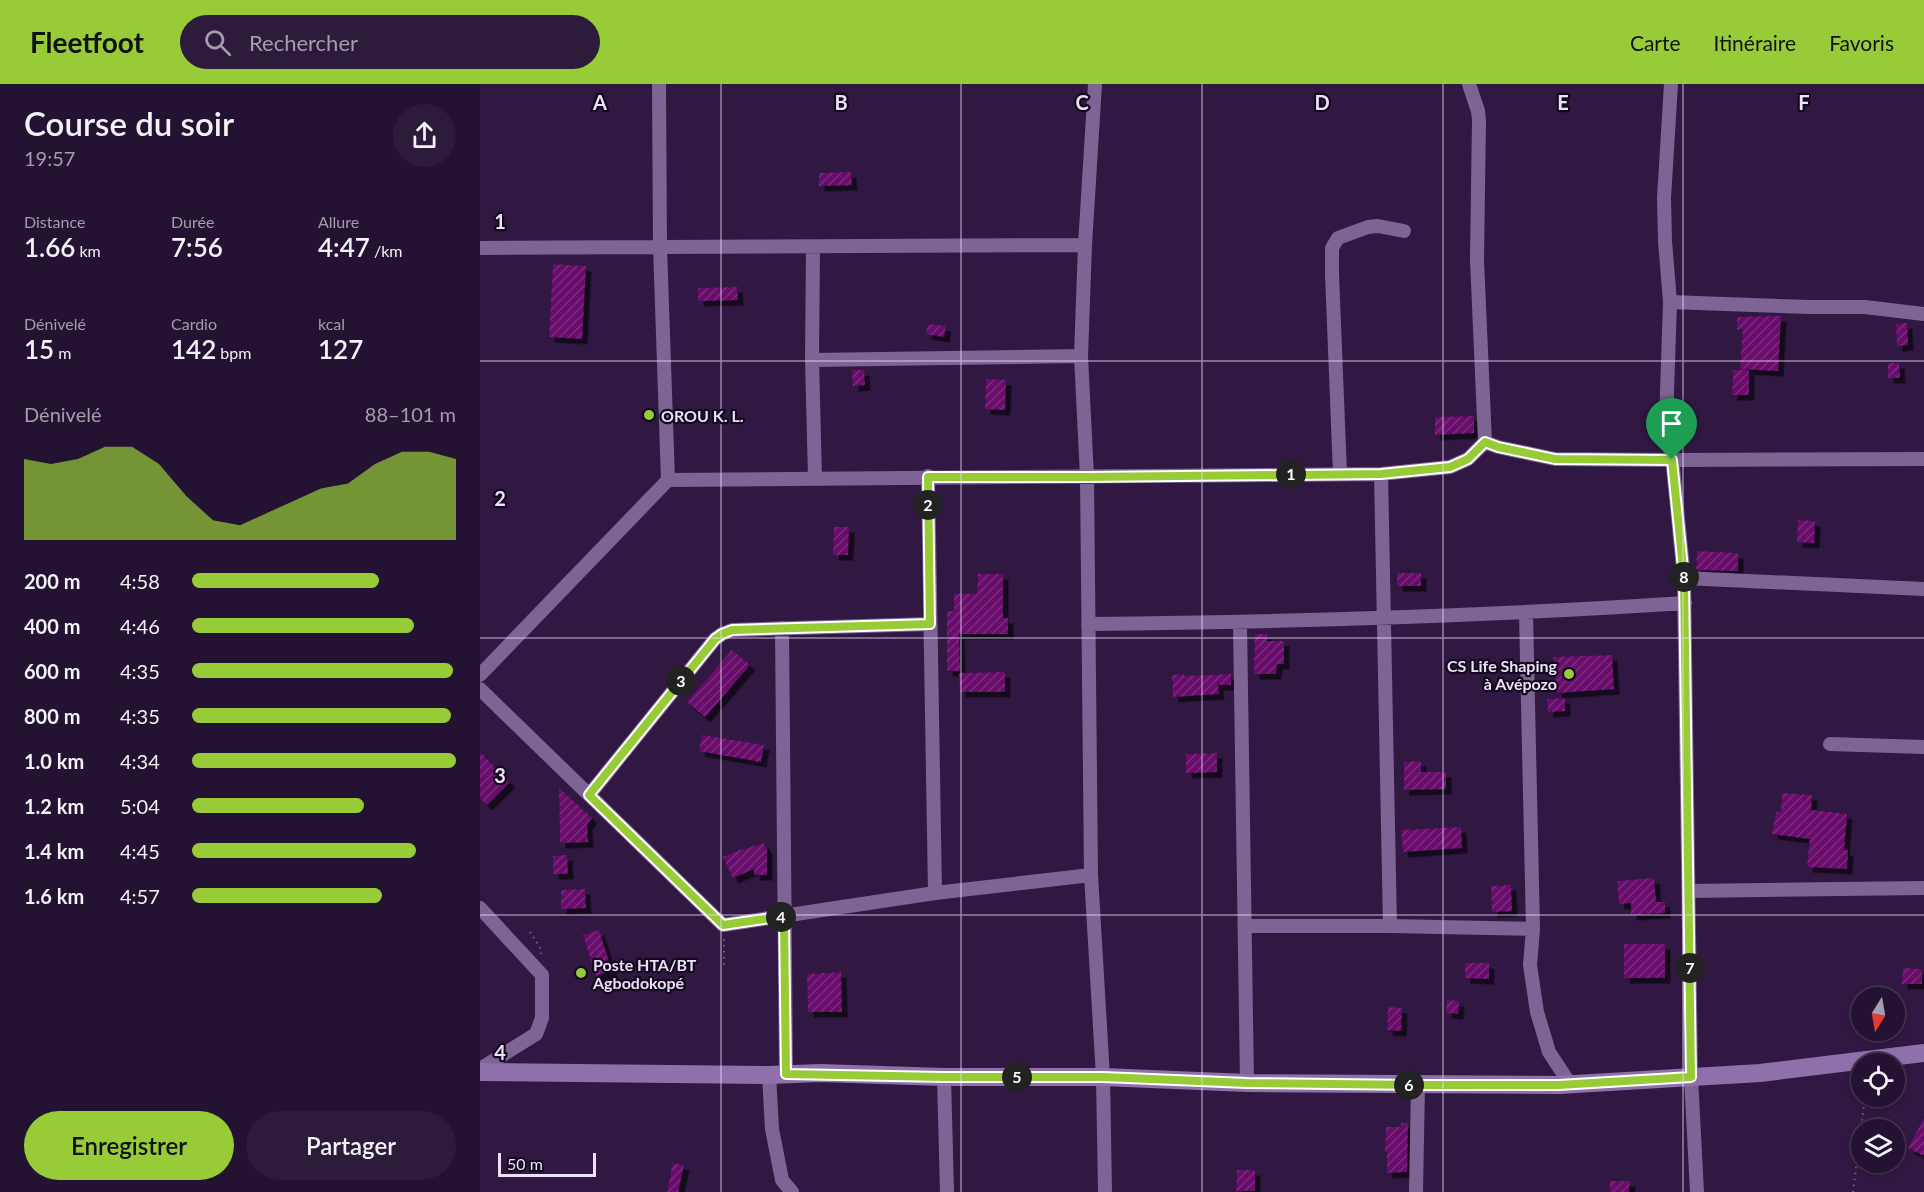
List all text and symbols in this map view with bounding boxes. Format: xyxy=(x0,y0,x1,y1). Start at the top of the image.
search box xyxy=(180,15,600,69)
text: Fleetfoot xyxy=(30,25,144,59)
icon: search xyxy=(201,26,234,59)
text: Rechercher xyxy=(249,29,358,56)
text: Carte xyxy=(1630,30,1681,55)
text: Itinéraire xyxy=(1714,30,1796,55)
text: Favoris xyxy=(1829,30,1894,55)
text: A xyxy=(592,90,607,114)
text: B xyxy=(834,90,848,114)
text: C xyxy=(1075,90,1089,114)
text: D xyxy=(1314,90,1330,114)
text: E xyxy=(1557,90,1569,114)
text: F xyxy=(1798,90,1810,114)
text: Course du soir xyxy=(24,103,234,143)
button: share xyxy=(393,104,456,167)
text: 19:57 xyxy=(24,146,75,170)
text: 1 xyxy=(494,209,506,233)
text: Distance xyxy=(24,212,85,231)
text: Durée xyxy=(171,212,214,231)
text: Allure xyxy=(318,212,359,231)
text: 1.66 xyxy=(24,231,75,263)
text: 7:56 xyxy=(171,231,223,263)
text: 4:47 xyxy=(318,231,370,263)
text: km xyxy=(75,241,101,260)
text: /km xyxy=(370,241,402,260)
text: Dénivelé xyxy=(24,314,86,333)
text: Cardio xyxy=(171,314,217,333)
text: kcal xyxy=(318,314,345,333)
text: 15 xyxy=(24,333,54,365)
text: 142 xyxy=(171,333,216,365)
text: 127 xyxy=(318,333,363,365)
text: m xyxy=(54,343,71,362)
text: bpm xyxy=(216,343,251,362)
pin xyxy=(1646,398,1697,460)
text: Dénivelé xyxy=(24,402,101,426)
text: 88–101 m xyxy=(365,402,456,426)
place label: OROU K. L. xyxy=(661,406,744,425)
icon: arrive xyxy=(1655,407,1688,440)
marker: OROU K. L. xyxy=(642,408,656,422)
pin: 1 xyxy=(1276,459,1306,489)
text: 1 xyxy=(1286,464,1296,483)
text: 2 xyxy=(494,486,506,510)
pin: 2 xyxy=(913,490,943,520)
text: 2 xyxy=(923,495,933,514)
pin: 8 xyxy=(1669,562,1699,592)
text: 8 xyxy=(1679,567,1689,586)
text: 200 m xyxy=(24,569,80,593)
text: 4:58 xyxy=(120,569,160,593)
text: 400 m xyxy=(24,614,80,638)
text: 4:46 xyxy=(120,614,160,638)
place label: CS Life Shaping à Avépozo xyxy=(1447,656,1558,693)
text: 600 m xyxy=(24,659,80,683)
text: 4:35 xyxy=(120,659,160,683)
pin: 3 xyxy=(666,666,696,696)
marker: CS Life Shaping à Avépozo xyxy=(1562,667,1576,681)
text: 3 xyxy=(676,671,686,690)
text: 800 m xyxy=(24,704,80,728)
text: 4:35 xyxy=(120,704,160,728)
text: 1.0 km xyxy=(24,749,84,773)
text: 4:34 xyxy=(120,749,160,773)
text: 3 xyxy=(494,763,506,787)
text: 1.2 km xyxy=(24,794,84,818)
text: 5:04 xyxy=(120,794,160,818)
text: 1.4 km xyxy=(24,839,84,863)
text: 4:45 xyxy=(120,839,160,863)
text: 1.6 km xyxy=(24,884,84,908)
text: 4:57 xyxy=(120,884,160,908)
pin: 4 xyxy=(766,902,796,932)
text: 4 xyxy=(776,907,786,926)
pin: 7 xyxy=(1675,953,1705,983)
place label: Poste HTA/BT Agbodokopé xyxy=(592,955,697,992)
text: 7 xyxy=(1685,958,1695,977)
marker: Poste HTA/BT Agbodokopé xyxy=(574,966,588,980)
north arrow xyxy=(1851,987,1905,1041)
map controls xyxy=(1851,987,1905,1173)
text: 4 xyxy=(494,1040,506,1064)
button: locate xyxy=(1851,1053,1905,1107)
pin: 5 xyxy=(1002,1062,1032,1092)
text: 5 xyxy=(1012,1067,1022,1086)
pin: 6 xyxy=(1394,1070,1424,1100)
text: 6 xyxy=(1404,1075,1414,1094)
button: Enregistrer xyxy=(24,1111,234,1180)
button: Partager xyxy=(246,1111,456,1180)
button: layers xyxy=(1851,1119,1905,1173)
scale bar xyxy=(498,1150,596,1178)
text: 50 m xyxy=(507,1154,543,1173)

